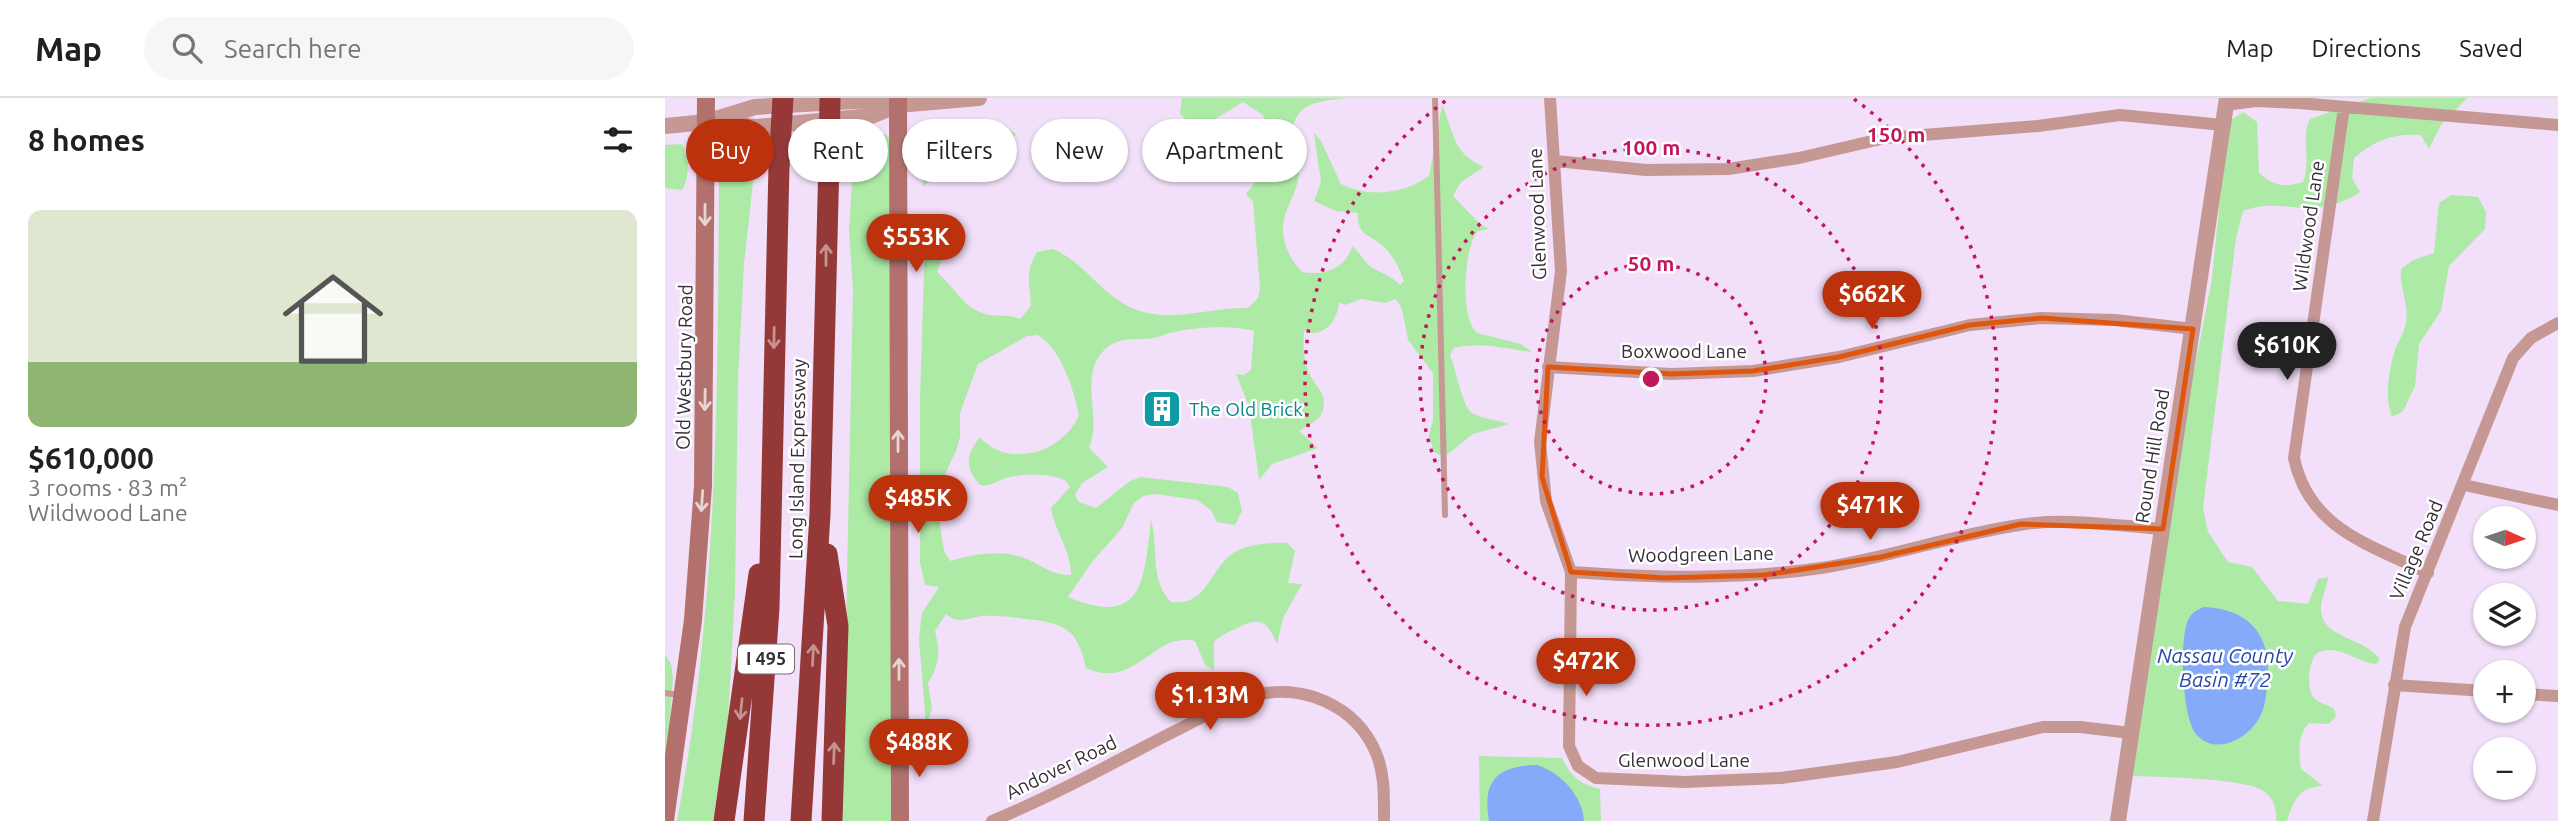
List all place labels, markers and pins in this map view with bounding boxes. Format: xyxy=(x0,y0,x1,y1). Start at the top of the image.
pin: $553K xyxy=(867,214,965,274)
pin: $662K xyxy=(1823,272,1921,331)
pin: $610K xyxy=(2238,322,2336,382)
centre of rings xyxy=(1639,367,1663,391)
building icon: The Old Brick xyxy=(1141,388,1183,430)
place label: The Old Brick xyxy=(1189,398,1303,420)
pin: $485K xyxy=(869,476,967,535)
pin: $471K xyxy=(1821,482,1919,542)
pin: $472K xyxy=(1537,638,1635,698)
pin: $1.13M xyxy=(1153,672,1267,732)
pin: $488K xyxy=(870,720,968,779)

